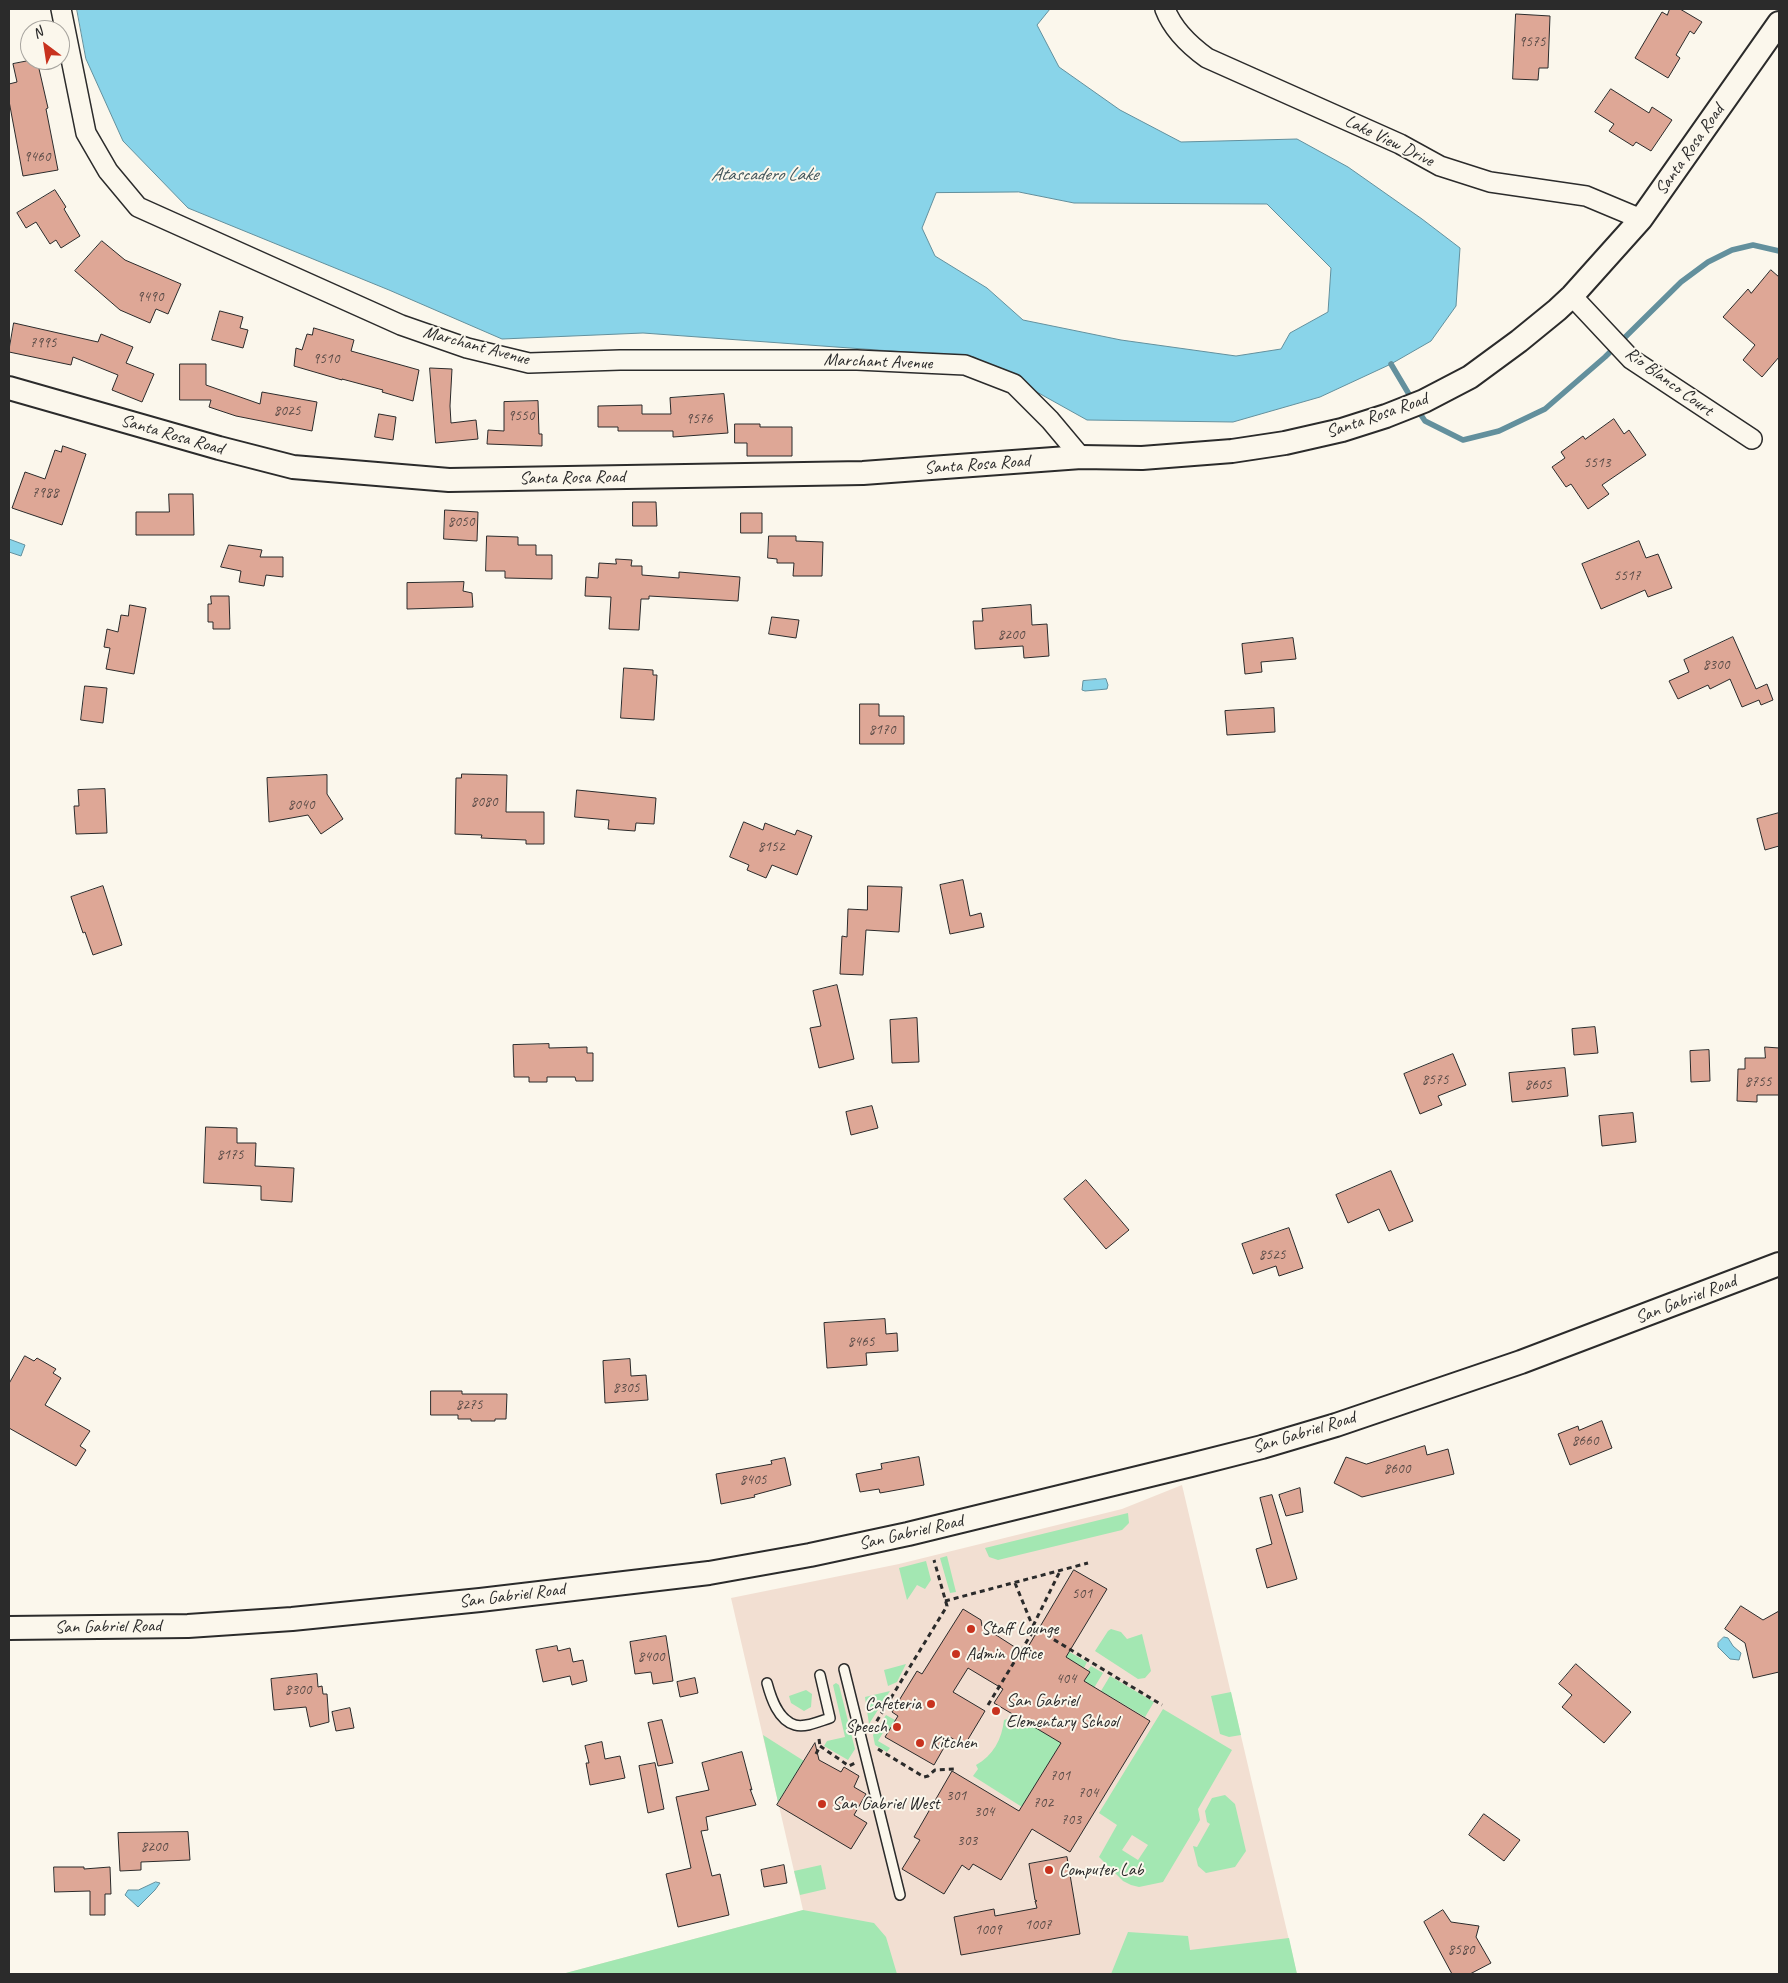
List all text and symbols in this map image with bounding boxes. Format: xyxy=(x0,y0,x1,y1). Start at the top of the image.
north arrow xyxy=(20,20,70,70)
text: N xyxy=(29,23,46,42)
house number: 9575 xyxy=(1519,33,1545,51)
street label: Santa Rosa Road xyxy=(1651,100,1729,200)
street label: Lake View Drive xyxy=(1341,110,1437,172)
house number: 9460 xyxy=(24,148,50,166)
water label: Atascadero Lake xyxy=(711,164,817,186)
house number: 9490 xyxy=(137,288,163,306)
street label: Marchant Avenue xyxy=(421,321,531,371)
house number: 7995 xyxy=(30,334,56,352)
street label: Rio Blanco Court xyxy=(1621,343,1717,421)
street label: Marchant Avenue xyxy=(823,349,933,375)
house number: 9510 xyxy=(313,350,339,368)
street label: Santa Rosa Road xyxy=(1323,389,1431,443)
house number: 8025 xyxy=(274,402,300,420)
house number: 9550 xyxy=(508,407,534,425)
street label: Santa Rosa Road xyxy=(118,410,226,460)
house number: 9576 xyxy=(686,410,712,428)
street label: Santa Rosa Road xyxy=(924,451,1030,479)
house number: 5513 xyxy=(1584,454,1610,472)
street label: Santa Rosa Road xyxy=(519,466,625,490)
house number: 7988 xyxy=(32,484,58,502)
house number: 8050 xyxy=(448,513,474,531)
house number: 5517 xyxy=(1614,567,1640,585)
house number: 8200 xyxy=(998,626,1024,644)
house number: 8300 xyxy=(1703,656,1729,674)
house number: 8170 xyxy=(869,721,895,739)
house number: 8080 xyxy=(471,793,497,811)
house number: 8040 xyxy=(288,796,314,814)
house number: 8152 xyxy=(758,838,784,856)
house number: 8575 xyxy=(1422,1071,1448,1089)
house number: 8755 xyxy=(1745,1073,1771,1091)
house number: 8605 xyxy=(1525,1076,1551,1094)
house number: 8175 xyxy=(217,1146,243,1164)
house number: 8525 xyxy=(1259,1246,1285,1264)
street label: San Gabriel Road xyxy=(1632,1271,1740,1329)
house number: 8465 xyxy=(848,1333,874,1351)
house number: 8305 xyxy=(613,1379,639,1397)
house number: 8275 xyxy=(456,1396,482,1414)
street label: San Gabriel Road xyxy=(1250,1407,1358,1459)
house number: 8660 xyxy=(1572,1432,1598,1450)
house number: 8600 xyxy=(1384,1460,1410,1478)
house number: 8405 xyxy=(740,1471,766,1489)
street label: San Gabriel Road xyxy=(857,1510,965,1556)
street label: San Gabriel Road xyxy=(458,1579,566,1613)
house number: 501 xyxy=(1072,1585,1092,1603)
street label: San Gabriel Road xyxy=(55,1615,161,1639)
place label: Staff Lounge xyxy=(981,1618,1058,1640)
marker: Staff Lounge xyxy=(965,1623,977,1635)
place label: Admin Office xyxy=(966,1643,1042,1665)
house number: 8400 xyxy=(638,1648,664,1666)
marker: Admin Office xyxy=(950,1648,962,1660)
house number: 404 xyxy=(1056,1670,1076,1688)
house number: 8300 xyxy=(285,1681,311,1699)
place label: San Gabriel Elementary School xyxy=(1006,1690,1118,1732)
place label: Cafeteria xyxy=(865,1693,921,1715)
marker: Cafeteria xyxy=(925,1698,937,1710)
marker: San Gabriel Elementary School xyxy=(990,1705,1002,1717)
place label: Speech xyxy=(845,1716,887,1738)
marker: Speech xyxy=(891,1721,903,1733)
place label: Kitchen xyxy=(930,1732,977,1754)
marker: Kitchen xyxy=(914,1737,926,1749)
house number: 701 xyxy=(1050,1767,1070,1785)
house number: 704 xyxy=(1078,1784,1098,1802)
house number: 301 xyxy=(946,1787,966,1805)
place label: San Gabriel West xyxy=(832,1793,940,1815)
house number: 702 xyxy=(1033,1794,1053,1812)
marker: San Gabriel West xyxy=(816,1798,828,1810)
house number: 304 xyxy=(974,1803,994,1821)
house number: 703 xyxy=(1061,1811,1081,1829)
house number: 303 xyxy=(957,1832,977,1850)
house number: 8200 xyxy=(141,1838,167,1856)
place label: Computer Lab xyxy=(1059,1859,1143,1881)
marker: Computer Lab xyxy=(1043,1864,1055,1876)
house number: 1007 xyxy=(1025,1916,1051,1934)
house number: 1009 xyxy=(975,1921,1001,1939)
house number: 8580 xyxy=(1448,1941,1474,1959)

